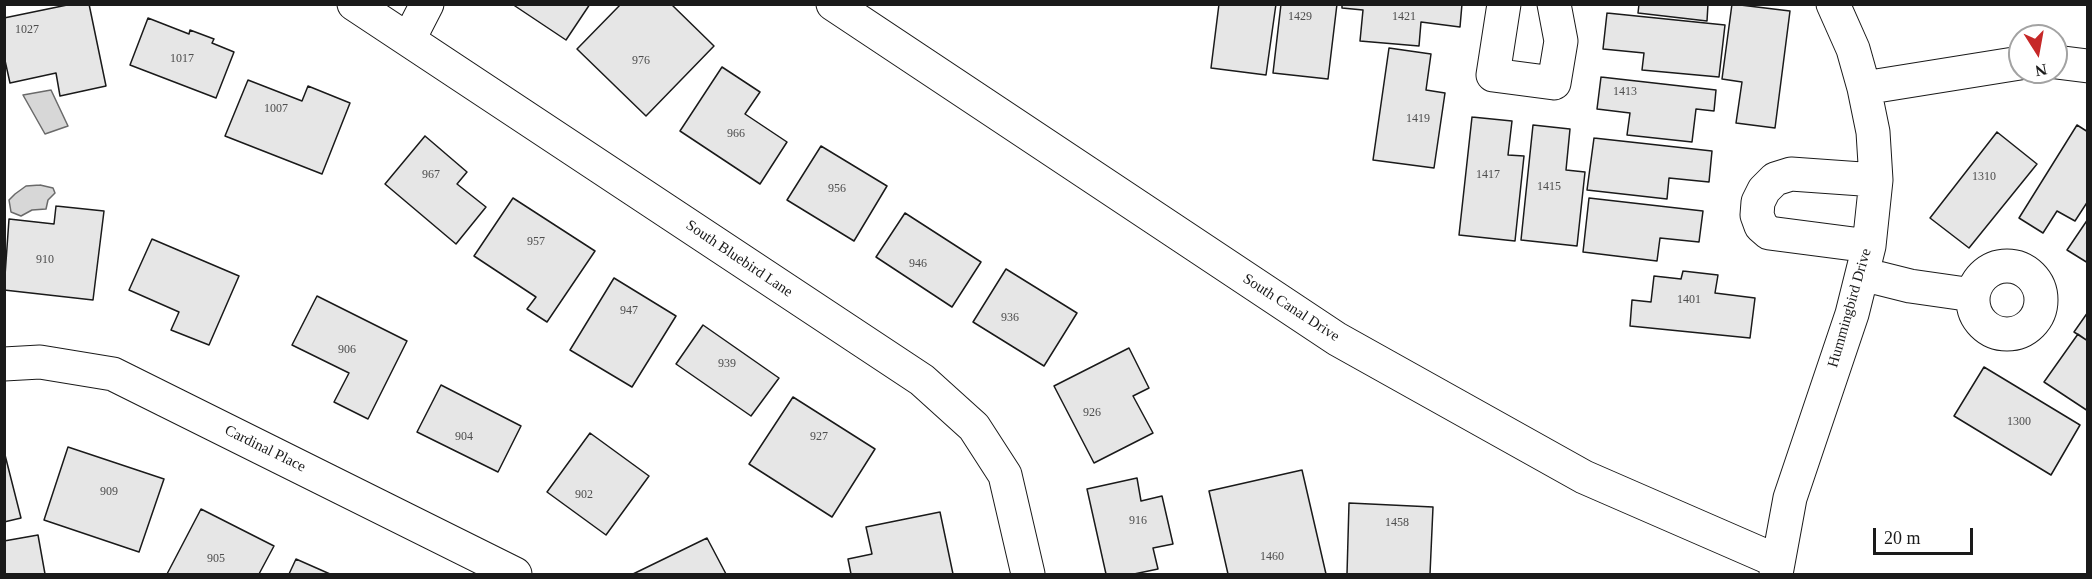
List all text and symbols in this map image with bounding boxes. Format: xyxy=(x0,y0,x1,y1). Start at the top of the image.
house number: 1429 xyxy=(1288,10,1312,24)
house number: 1421 xyxy=(1392,10,1416,24)
house number: 1027 xyxy=(15,23,39,37)
north arrow xyxy=(2008,24,2068,84)
house number: 1017 xyxy=(170,52,194,66)
house number: 976 xyxy=(632,54,650,68)
text: N xyxy=(2034,61,2048,80)
house number: 1413 xyxy=(1613,85,1637,99)
house number: 1007 xyxy=(264,102,288,116)
house number: 1419 xyxy=(1406,112,1430,126)
house number: 966 xyxy=(727,127,745,141)
house number: 967 xyxy=(422,168,440,182)
house number: 1417 xyxy=(1476,168,1500,182)
house number: 1310 xyxy=(1972,170,1996,184)
house number: 1415 xyxy=(1537,180,1561,194)
house number: 956 xyxy=(828,182,846,196)
street label: South Bluebird Lane xyxy=(682,217,796,301)
house number: 957 xyxy=(527,235,545,249)
street label: Hummingbird Drive xyxy=(1824,246,1876,370)
house number: 910 xyxy=(36,253,54,267)
house number: 946 xyxy=(909,257,927,271)
street label: South Canal Drive xyxy=(1239,270,1343,346)
house number: 1401 xyxy=(1677,293,1701,307)
house number: 947 xyxy=(620,304,638,318)
house number: 936 xyxy=(1001,311,1019,325)
house number: 906 xyxy=(338,343,356,357)
house number: 939 xyxy=(718,357,736,371)
house number: 926 xyxy=(1083,406,1101,420)
house number: 1300 xyxy=(2007,415,2031,429)
street label: Cardinal Place xyxy=(222,422,308,476)
house number: 904 xyxy=(455,430,473,444)
house number: 927 xyxy=(810,430,828,444)
house number: 909 xyxy=(100,485,118,499)
house number: 902 xyxy=(575,488,593,502)
house number: 916 xyxy=(1129,514,1147,528)
house number: 1458 xyxy=(1385,516,1409,530)
scale bar xyxy=(1876,516,1976,554)
text: 20 m xyxy=(1884,528,1921,548)
house number: 1460 xyxy=(1260,550,1284,564)
house number: 905 xyxy=(207,552,225,566)

